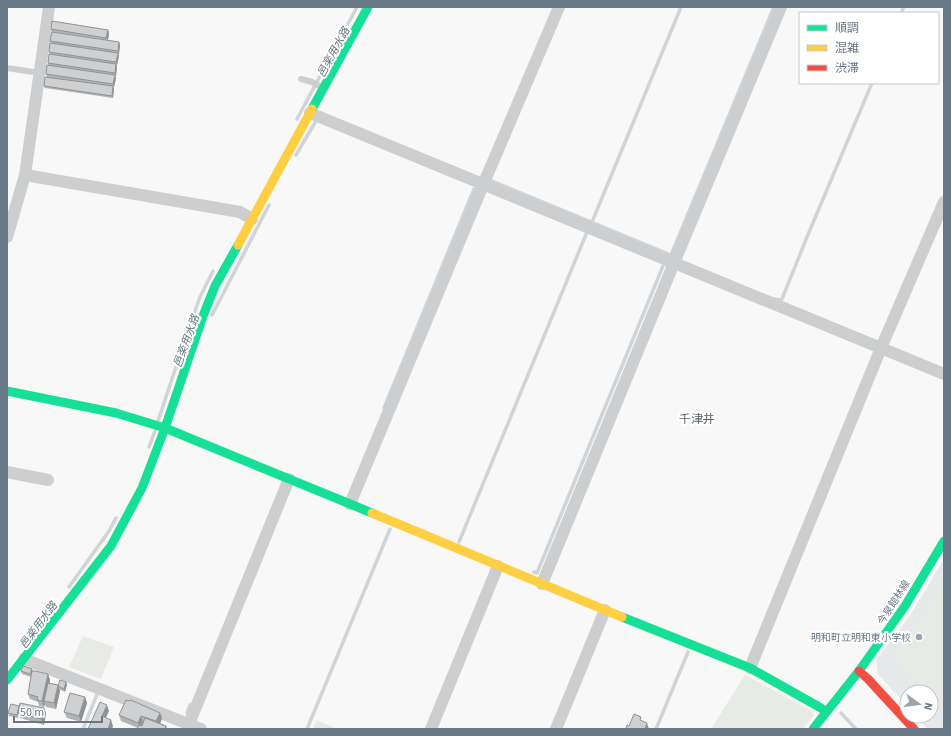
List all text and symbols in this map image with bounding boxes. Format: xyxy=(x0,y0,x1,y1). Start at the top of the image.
legend xyxy=(799,12,939,84)
text: 順調 xyxy=(835,20,859,37)
water label: 邑楽用水路 xyxy=(314,24,354,80)
text: 混雑 xyxy=(835,40,859,57)
text: 渋滞 xyxy=(835,60,859,77)
water label: 邑楽用水路 xyxy=(170,312,203,370)
district label: 千津井 xyxy=(679,411,715,428)
street label: 今泉館林線 xyxy=(874,578,913,627)
water label: 邑楽用水路 xyxy=(16,598,62,652)
place label: 明和町立明和東小学校 xyxy=(811,631,911,645)
marker: 明和町立明和東小学校 xyxy=(914,632,924,642)
north arrow xyxy=(899,684,939,724)
scale bar xyxy=(14,698,102,724)
text: N xyxy=(920,701,936,712)
text: 50 m xyxy=(20,704,44,721)

